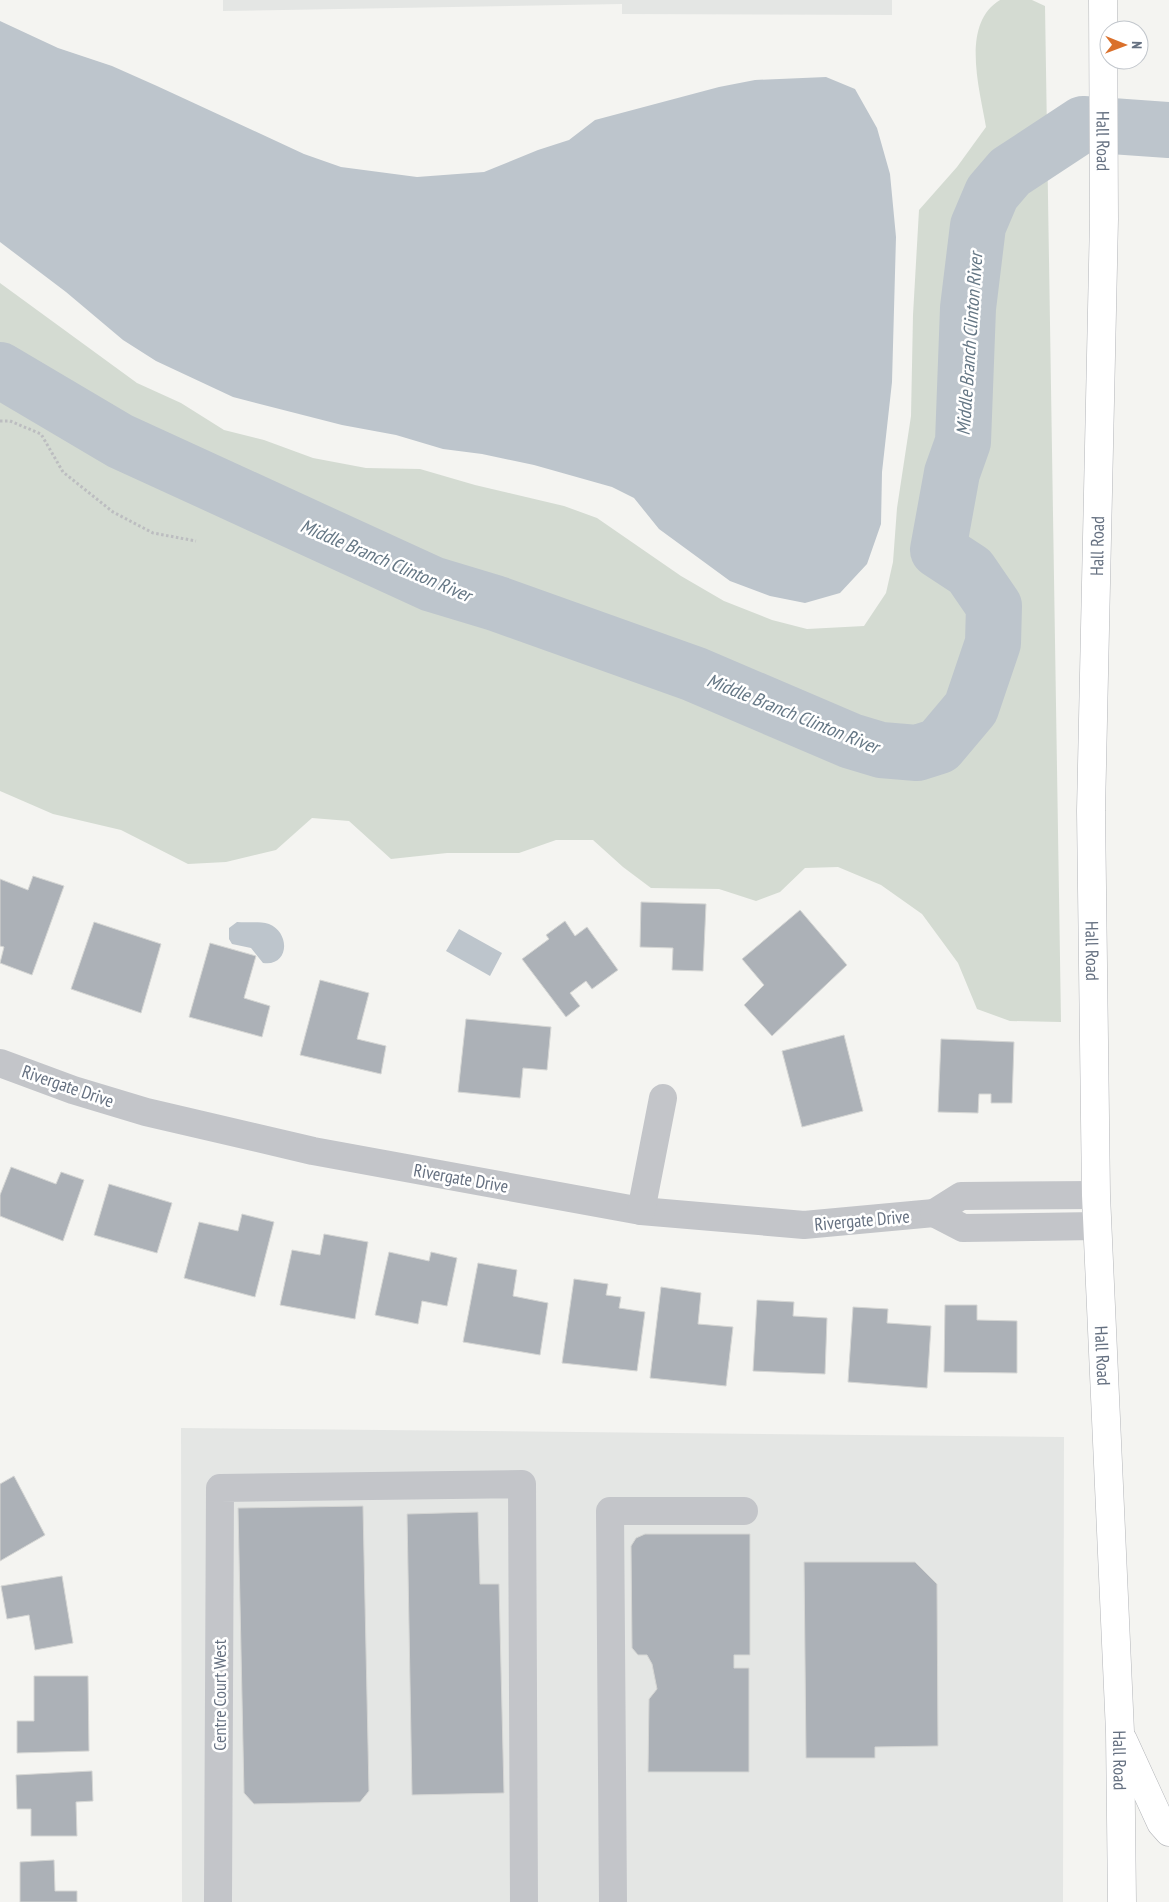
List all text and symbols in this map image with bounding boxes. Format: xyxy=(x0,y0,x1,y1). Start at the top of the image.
north arrow xyxy=(1099,20,1149,70)
text: N xyxy=(1128,41,1146,49)
street label: Hall Road xyxy=(1092,111,1115,171)
water label: Middle Branch Clinton River xyxy=(951,249,988,436)
water label: Middle Branch Clinton River xyxy=(297,513,478,608)
street label: Hall Road xyxy=(1085,516,1109,576)
water label: Middle Branch Clinton River xyxy=(704,668,885,759)
street label: Hall Road xyxy=(1081,921,1105,981)
street label: Rivergate Drive xyxy=(19,1060,117,1112)
street label: Rivergate Drive xyxy=(412,1158,510,1198)
street label: Rivergate Drive xyxy=(813,1204,911,1236)
street label: Hall Road xyxy=(1090,1325,1116,1386)
street label: Centre Court West xyxy=(208,1639,231,1751)
street label: Hall Road xyxy=(1108,1730,1132,1790)

